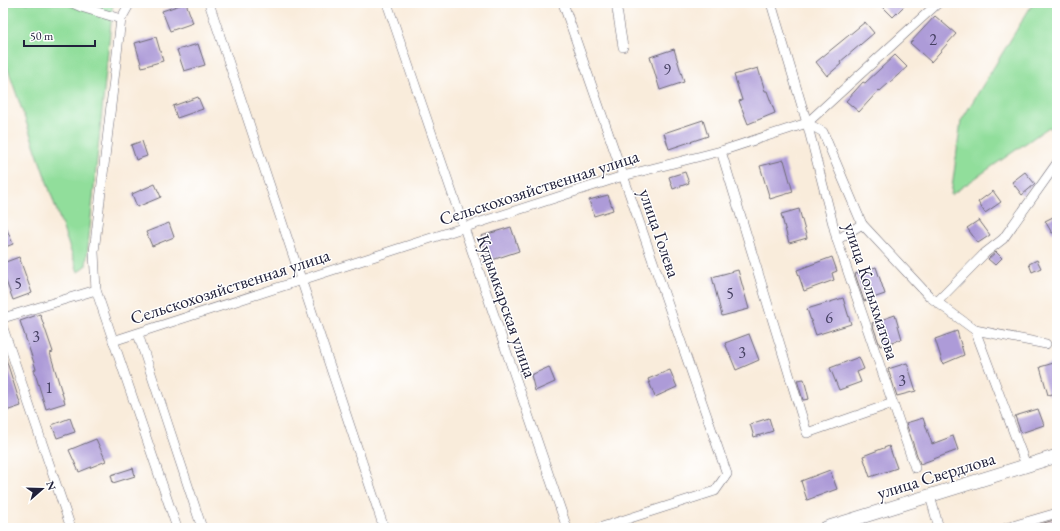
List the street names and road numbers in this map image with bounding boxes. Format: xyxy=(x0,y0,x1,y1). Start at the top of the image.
street label: Сельскохозяйственная улица xyxy=(436,144,643,230)
street label: улица Голева xyxy=(634,186,686,281)
street label: улица Колыхматова xyxy=(839,220,905,363)
street label: Кудымкарская улица xyxy=(472,231,543,382)
street label: Сельскохозяйственная улица xyxy=(127,243,334,329)
street label: улица Свердлова xyxy=(874,446,999,504)

